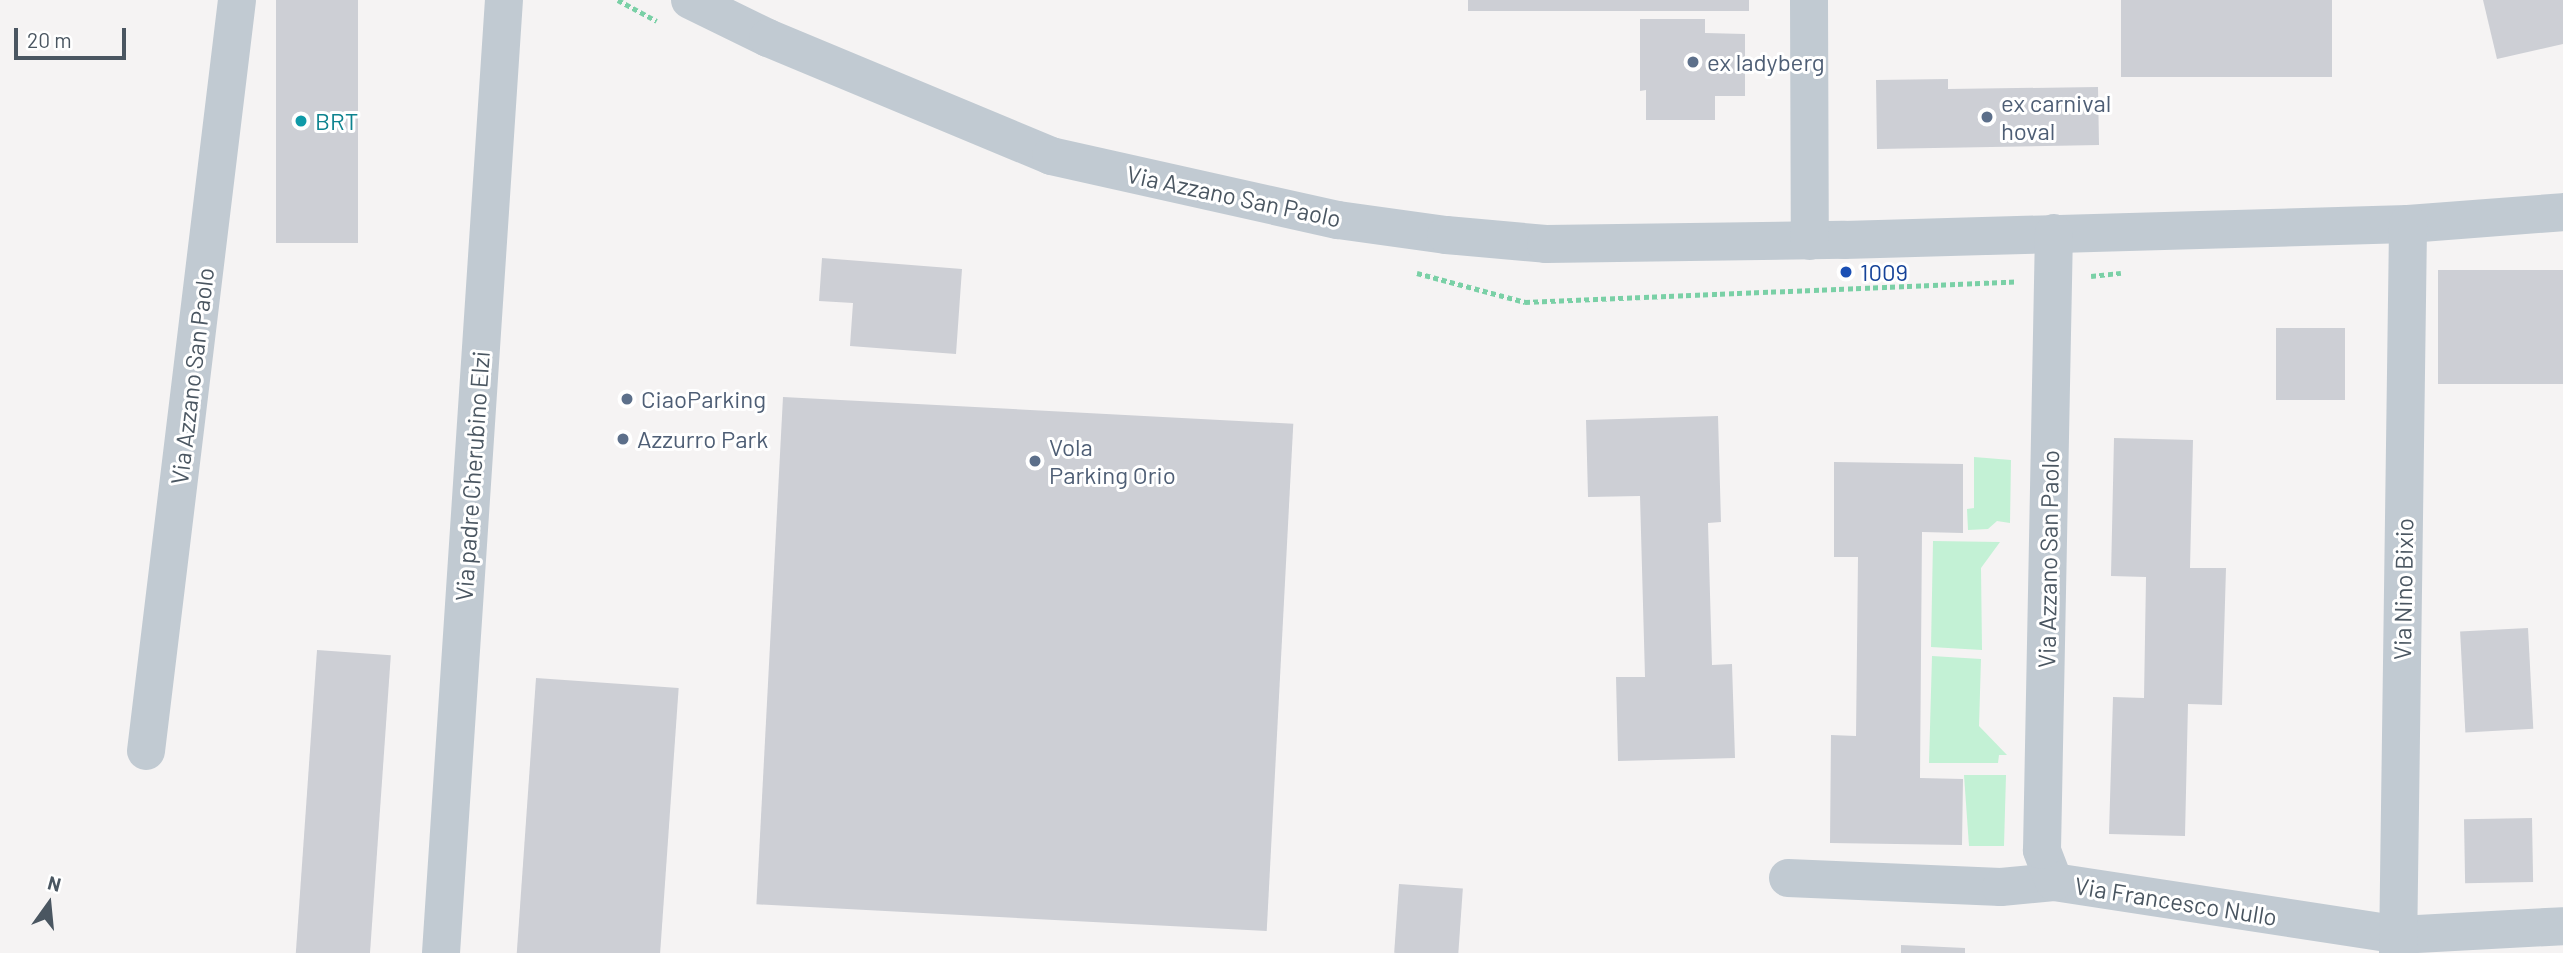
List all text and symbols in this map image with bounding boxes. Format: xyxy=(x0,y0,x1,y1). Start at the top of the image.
scale bar xyxy=(18,14,130,58)
text: 20 m xyxy=(27,27,72,52)
place label: ex ladyberg xyxy=(1707,48,1825,76)
marker: ex ladyberg xyxy=(1685,54,1701,70)
place label: ex carnival hoval xyxy=(2001,89,2111,145)
place label: BRT xyxy=(315,107,358,135)
marker: ex carnival hoval xyxy=(1979,109,1995,125)
marker: BRT xyxy=(293,113,309,129)
street label: Via Azzano San Paolo xyxy=(1124,159,1344,233)
place label: 1009 xyxy=(1860,258,1908,286)
marker: 1009 xyxy=(1838,264,1854,280)
street label: Via Azzano San Paolo xyxy=(164,266,220,486)
street label: Via padre Cherubino Elzi xyxy=(449,350,495,602)
place label: CiaoParking xyxy=(641,385,766,413)
marker: CiaoParking xyxy=(619,391,635,407)
place label: Azzurro Park xyxy=(637,425,768,453)
marker: Azzurro Park xyxy=(615,431,631,447)
place label: Vola Parking Orio xyxy=(1049,433,1176,489)
street label: Via Azzano San Paolo xyxy=(2032,450,2064,668)
marker: Vola Parking Orio xyxy=(1027,453,1043,469)
street label: Via Nino Bixio xyxy=(2387,518,2419,660)
north arrow xyxy=(14,869,84,939)
text: N xyxy=(45,870,64,896)
street label: Via Francesco Nullo xyxy=(2073,871,2279,931)

